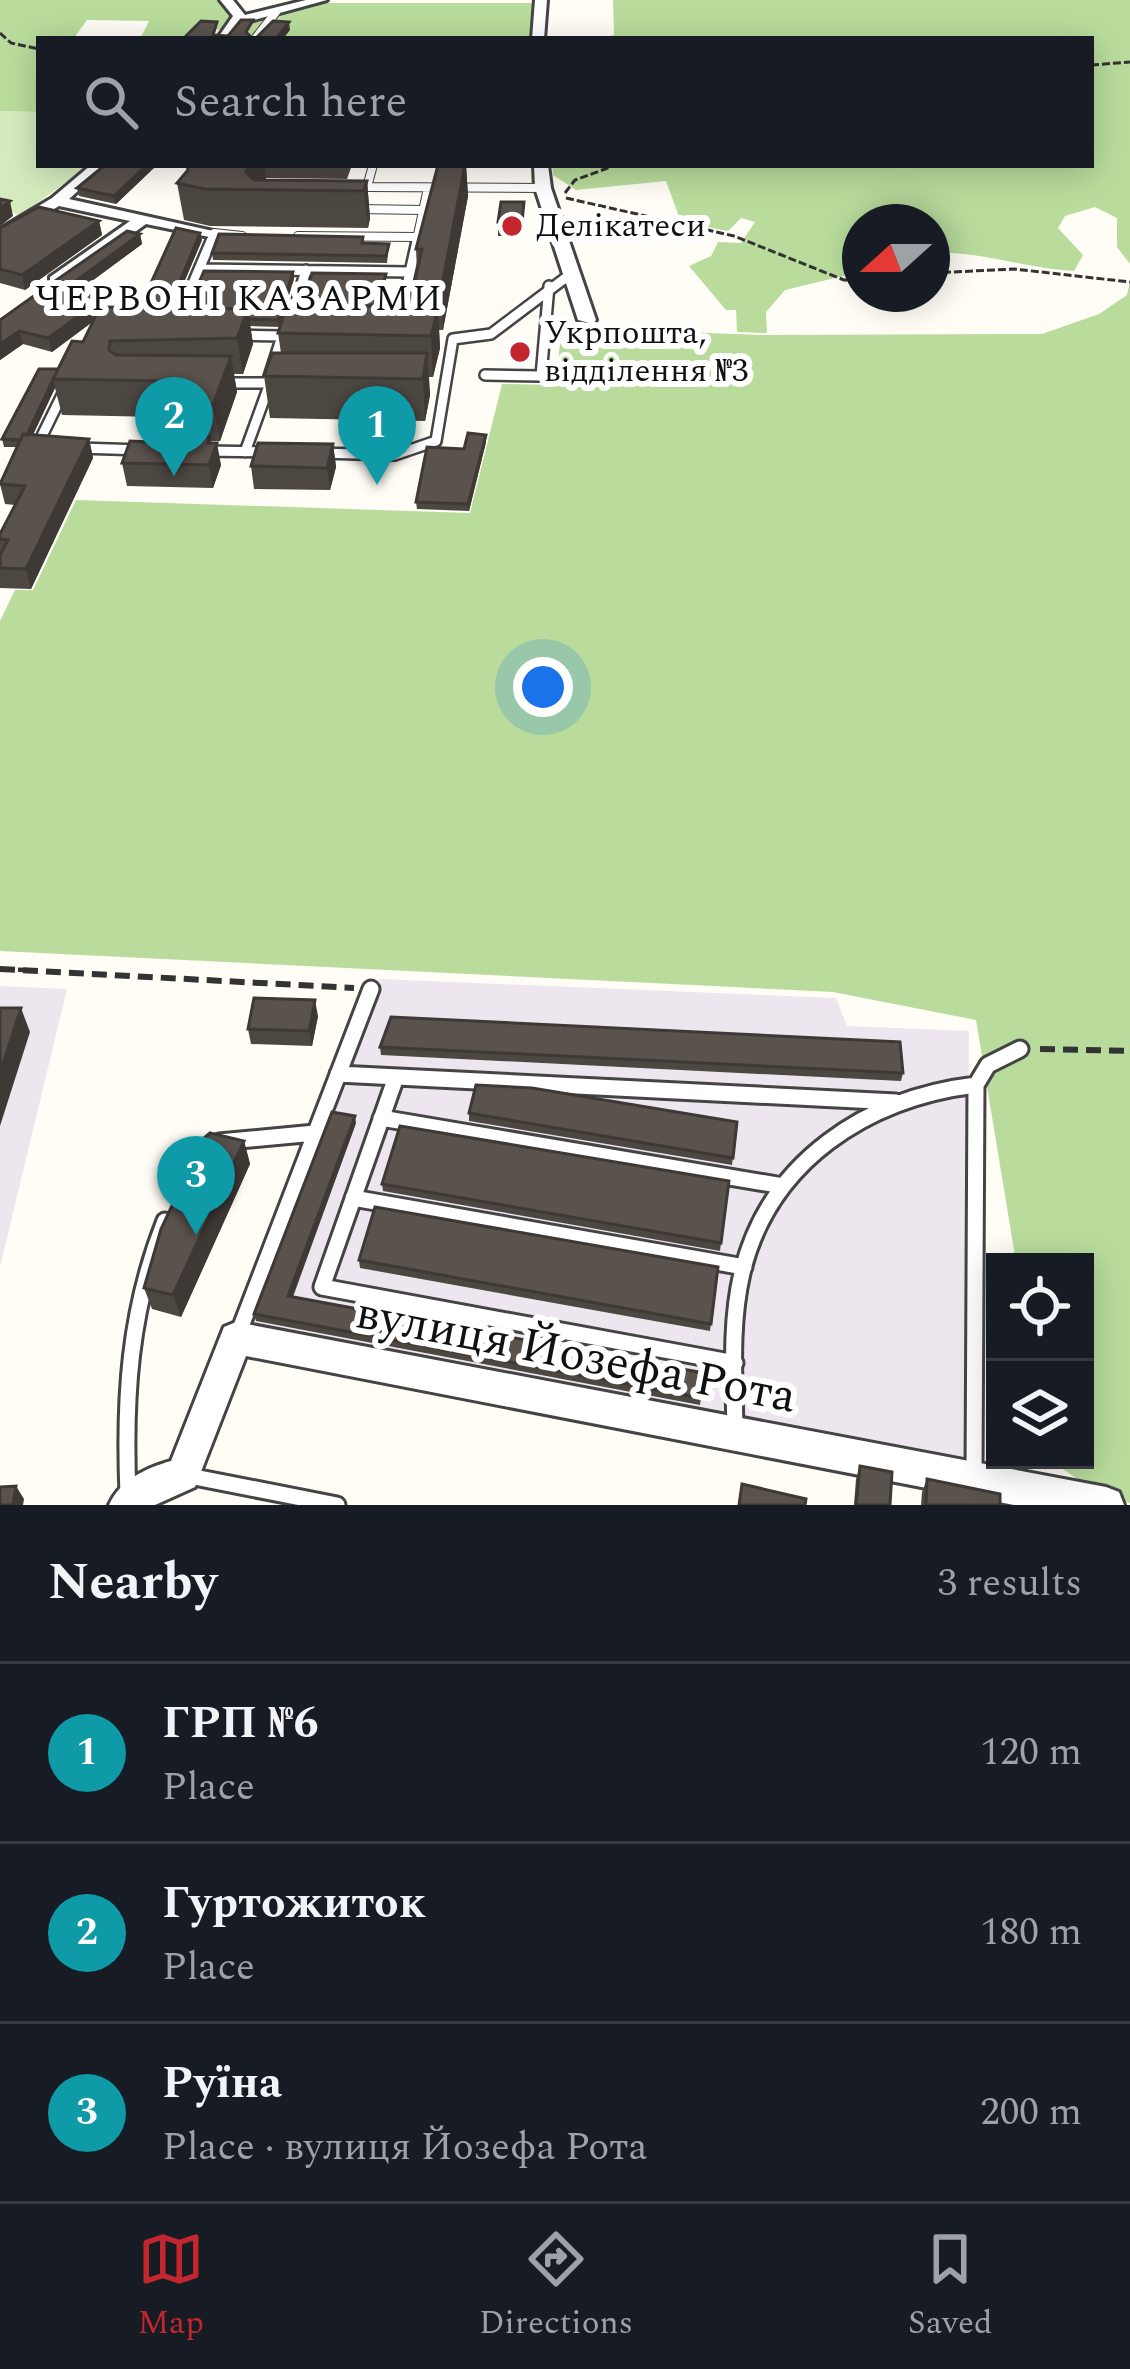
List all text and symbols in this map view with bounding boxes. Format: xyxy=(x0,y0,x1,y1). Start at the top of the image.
search box xyxy=(36,36,1094,168)
text: Search here xyxy=(174,68,407,137)
icon: search xyxy=(78,69,144,135)
place label: Делікатеси xyxy=(536,201,706,251)
north arrow xyxy=(842,204,950,312)
marker: Делікатеси xyxy=(499,213,525,239)
district label: ЧЕРВОНІ КАЗАРМИ xyxy=(35,272,445,327)
place label: Укрпошта, відділення №3 xyxy=(544,308,748,396)
marker: Укрпошта, відділення №3 xyxy=(507,339,533,365)
pin: 2 xyxy=(135,377,213,476)
pin: 1 xyxy=(338,386,416,485)
your location xyxy=(513,657,573,717)
pin: 3 xyxy=(157,1136,235,1235)
map controls xyxy=(986,1253,1094,1469)
button: locate xyxy=(986,1253,1094,1361)
street label: вулиця Йозефа Рота xyxy=(350,1277,802,1433)
button: layers xyxy=(986,1361,1094,1469)
text: Nearby xyxy=(48,1544,217,1622)
text: 3 results xyxy=(938,1554,1082,1613)
text: ГРП №6 xyxy=(162,1689,319,1758)
text: 1 xyxy=(76,1723,98,1782)
text: 120 m xyxy=(980,1723,1082,1782)
text: Place xyxy=(162,1758,255,1817)
text: Гуртожиток xyxy=(162,1869,426,1938)
text: 2 xyxy=(76,1903,98,1962)
text: 180 m xyxy=(980,1903,1082,1962)
text: Place xyxy=(162,1938,255,1997)
text: Руїна xyxy=(162,2049,282,2118)
text: 3 xyxy=(76,2083,98,2142)
text: 200 m xyxy=(980,2083,1082,2142)
text: Place · вулиця Йозефа Рота xyxy=(162,2118,648,2177)
tab: Map xyxy=(137,2226,204,2348)
tab: Directions xyxy=(479,2226,633,2348)
tab: Saved xyxy=(908,2226,993,2348)

